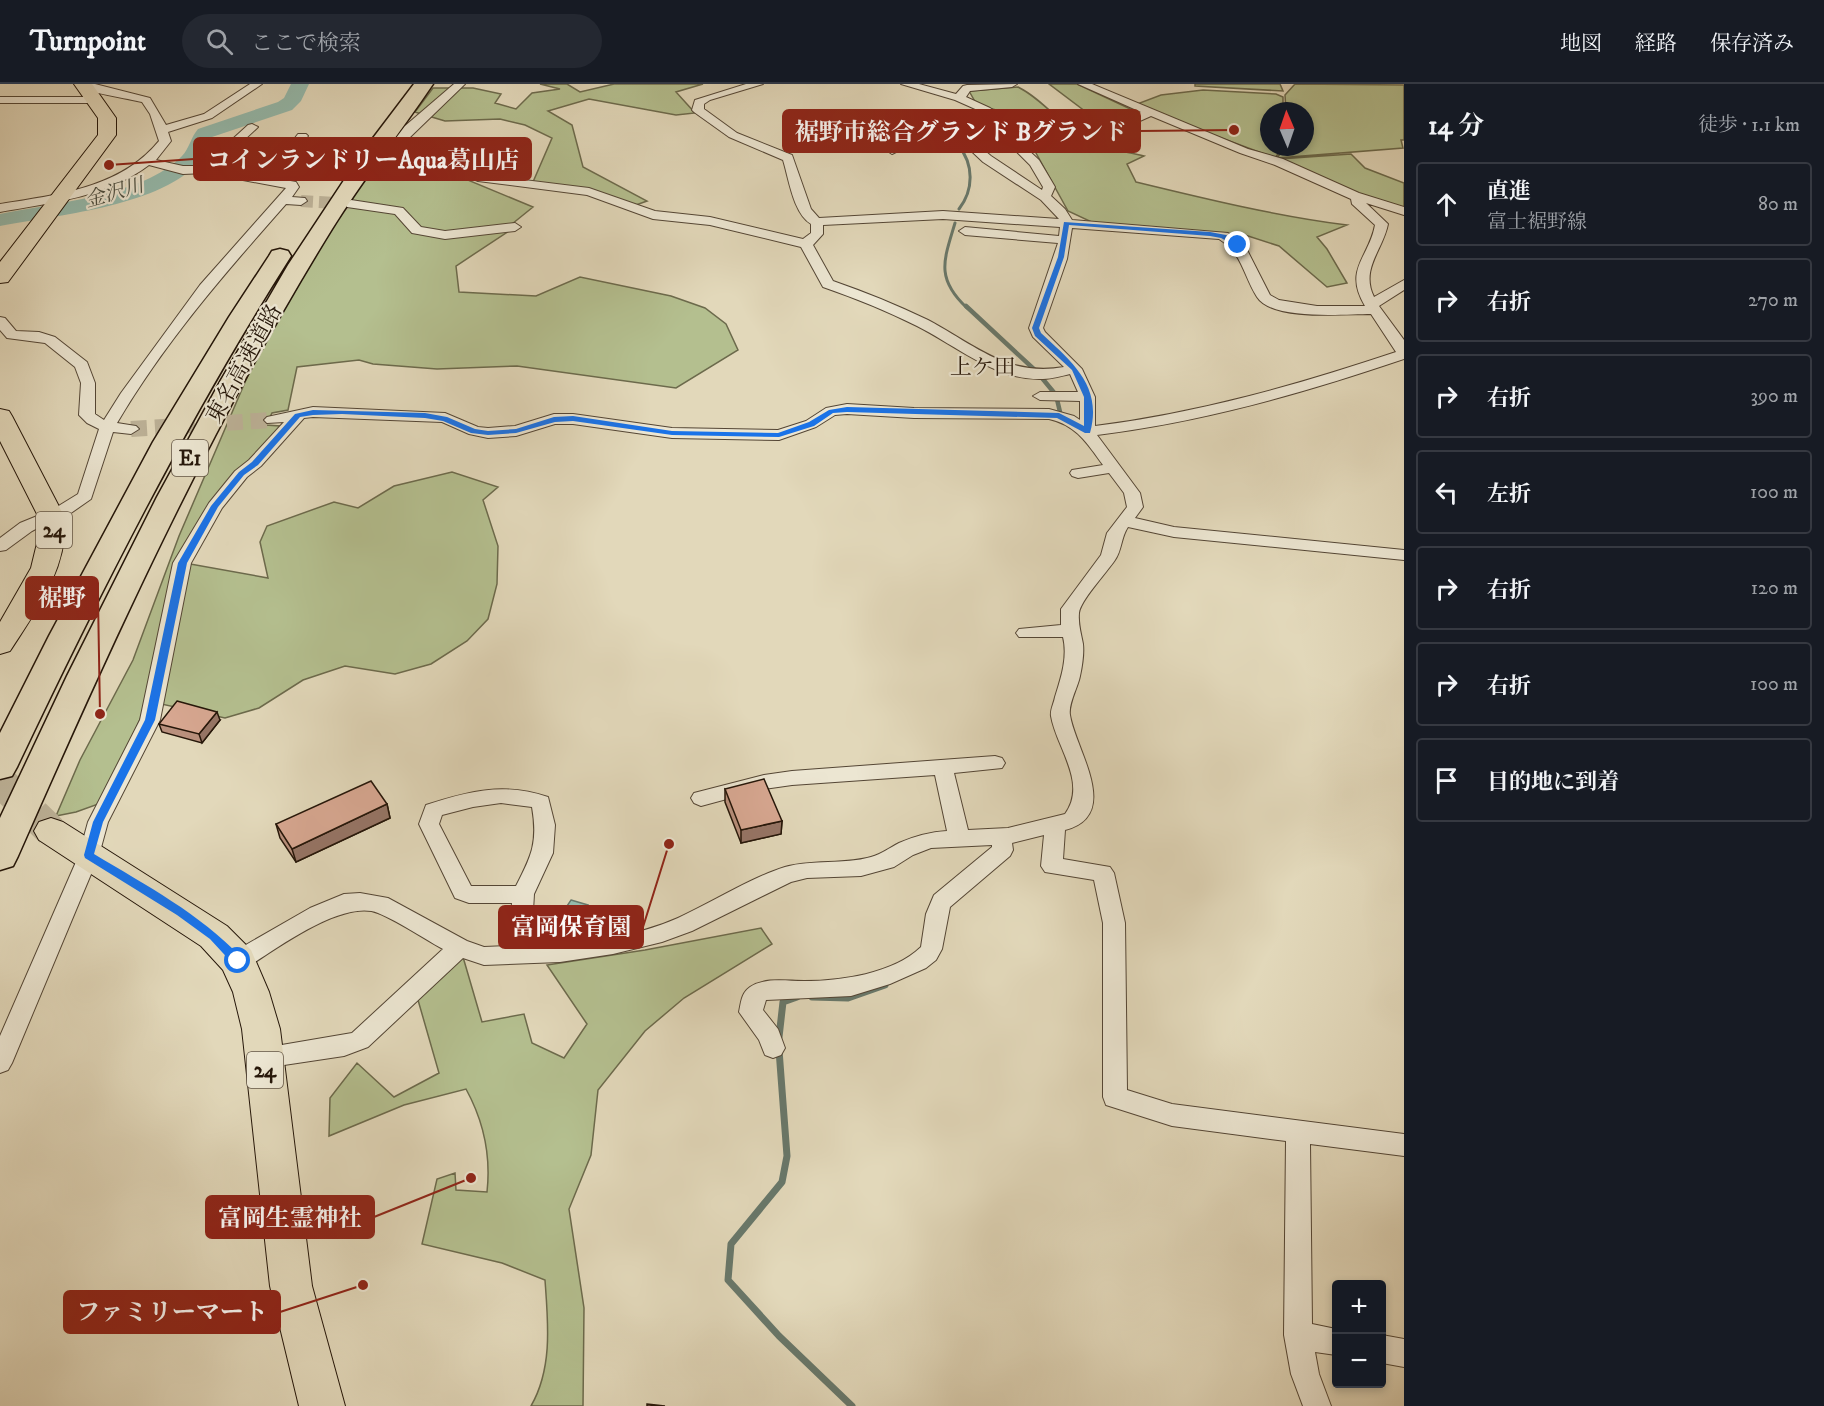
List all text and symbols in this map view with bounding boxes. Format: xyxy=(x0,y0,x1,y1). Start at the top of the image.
search box xyxy=(182,14,602,68)
text: Turnpoint xyxy=(30,24,146,59)
icon: search xyxy=(203,25,236,58)
text: ここで検索 xyxy=(251,30,361,57)
text: 地図 xyxy=(1560,31,1602,57)
text: 経路 xyxy=(1635,31,1677,57)
text: 保存済み xyxy=(1710,31,1794,57)
north arrow xyxy=(1260,102,1314,156)
callout: 裾野市総合グランド Bグランド xyxy=(783,110,1140,152)
text: 14 分 xyxy=(1428,110,1484,143)
text: 徒歩 · 1.1 km xyxy=(1698,113,1800,138)
text: 裾野市総合グランド Bグランド xyxy=(795,118,1127,148)
callout: コインランドリーAqua葛山店 xyxy=(194,138,531,180)
text: コインランドリーAqua葛山店 xyxy=(207,146,519,176)
water label: 金沢川 xyxy=(82,173,149,214)
text: 直進 xyxy=(1487,178,1531,205)
icon: ahead xyxy=(1430,188,1463,221)
text: 80 m xyxy=(1758,192,1798,217)
text: 富士裾野線 xyxy=(1487,210,1587,235)
route end xyxy=(1224,231,1250,257)
icon: right xyxy=(1430,284,1463,317)
text: 270 m xyxy=(1748,288,1798,313)
text: 右折 xyxy=(1487,289,1531,316)
street label: 東名高速道路 xyxy=(201,299,288,428)
district label: 上ケ田 xyxy=(950,354,1016,381)
icon: right xyxy=(1430,380,1463,413)
text: 390 m xyxy=(1750,384,1798,409)
text: 右折 xyxy=(1487,385,1531,412)
road number: E1 xyxy=(172,440,208,476)
icon: left xyxy=(1430,476,1463,509)
text: 100 m xyxy=(1750,480,1798,505)
text: 左折 xyxy=(1487,481,1531,508)
road number: 24 xyxy=(36,512,72,548)
icon: right xyxy=(1430,572,1463,605)
text: 120 m xyxy=(1751,576,1798,601)
callout: 裾野 xyxy=(26,577,98,619)
text: 右折 xyxy=(1487,577,1531,604)
text: 裾野 xyxy=(38,584,86,614)
icon: right xyxy=(1430,668,1463,701)
text: 100 m xyxy=(1750,672,1798,697)
text: 右折 xyxy=(1487,673,1531,700)
icon: arrive xyxy=(1430,764,1463,797)
text: 目的地に到着 xyxy=(1487,769,1619,796)
callout: 富岡保育園 xyxy=(499,906,643,948)
text: 富岡保育園 xyxy=(511,913,631,943)
route start xyxy=(224,947,250,973)
road number: 24 xyxy=(247,1052,283,1088)
callout: 富岡生霊神社 xyxy=(206,1196,374,1238)
text: 富岡生霊神社 xyxy=(218,1204,362,1234)
map controls xyxy=(1332,1280,1386,1388)
button: + xyxy=(1332,1280,1386,1334)
callout: ファミリーマート xyxy=(64,1291,280,1333)
text: ファミリーマート xyxy=(76,1298,268,1328)
button: − xyxy=(1332,1334,1386,1388)

